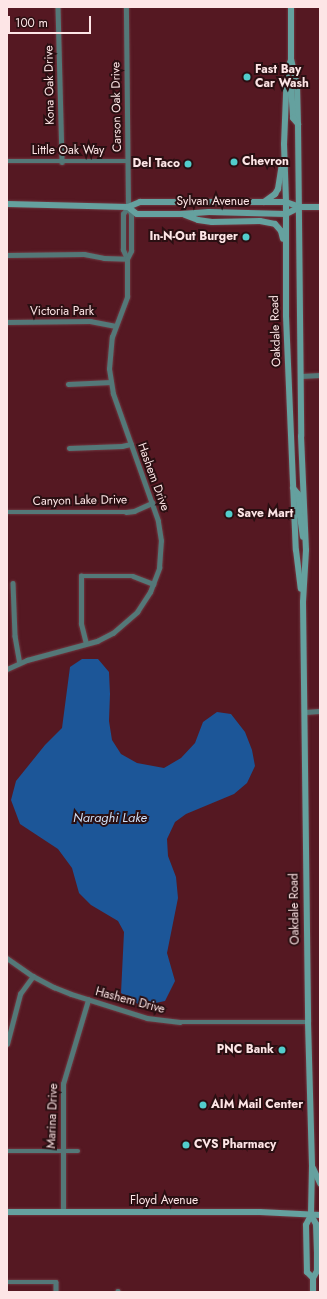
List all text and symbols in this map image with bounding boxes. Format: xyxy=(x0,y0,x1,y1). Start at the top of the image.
scale bar xyxy=(10,8,93,34)
text: 100 m xyxy=(15,14,48,32)
street label: Kona Oak Drive xyxy=(42,45,58,125)
street label: Carson Oak Drive xyxy=(109,62,125,152)
place label: Fast Bay Car Wash xyxy=(255,63,309,91)
marker: Fast Bay Car Wash xyxy=(242,72,252,82)
street label: Little Oak Way xyxy=(32,144,104,158)
place label: Chevron xyxy=(242,155,289,169)
place label: Del Taco xyxy=(132,157,180,171)
marker: Chevron xyxy=(229,157,239,167)
marker: Del Taco xyxy=(183,159,193,169)
street label: Sylvan Avenue xyxy=(177,195,249,209)
place label: In-N-Out Burger xyxy=(149,230,238,244)
marker: In-N-Out Burger xyxy=(241,232,251,242)
street label: Oakdale Road xyxy=(268,295,284,367)
street label: Victoria Park xyxy=(30,305,94,319)
street label: Hashem Drive xyxy=(134,441,172,513)
street label: Canyon Lake Drive xyxy=(33,493,127,509)
place label: Save Mart xyxy=(237,507,293,521)
marker: Save Mart xyxy=(224,509,234,519)
water label: Naraghi Lake xyxy=(73,810,147,826)
street label: Oakdale Road xyxy=(287,873,303,945)
street label: Hashem Drive xyxy=(94,985,166,1017)
place label: PNC Bank xyxy=(217,1043,274,1057)
marker: PNC Bank xyxy=(277,1045,287,1055)
street label: Marina Drive xyxy=(45,1083,61,1149)
place label: AIM Mail Center xyxy=(211,1098,303,1112)
marker: AIM Mail Center xyxy=(198,1100,208,1110)
place label: CVS Pharmacy xyxy=(194,1138,276,1152)
marker: CVS Pharmacy xyxy=(181,1140,191,1150)
street label: Floyd Avenue xyxy=(130,1194,198,1208)

